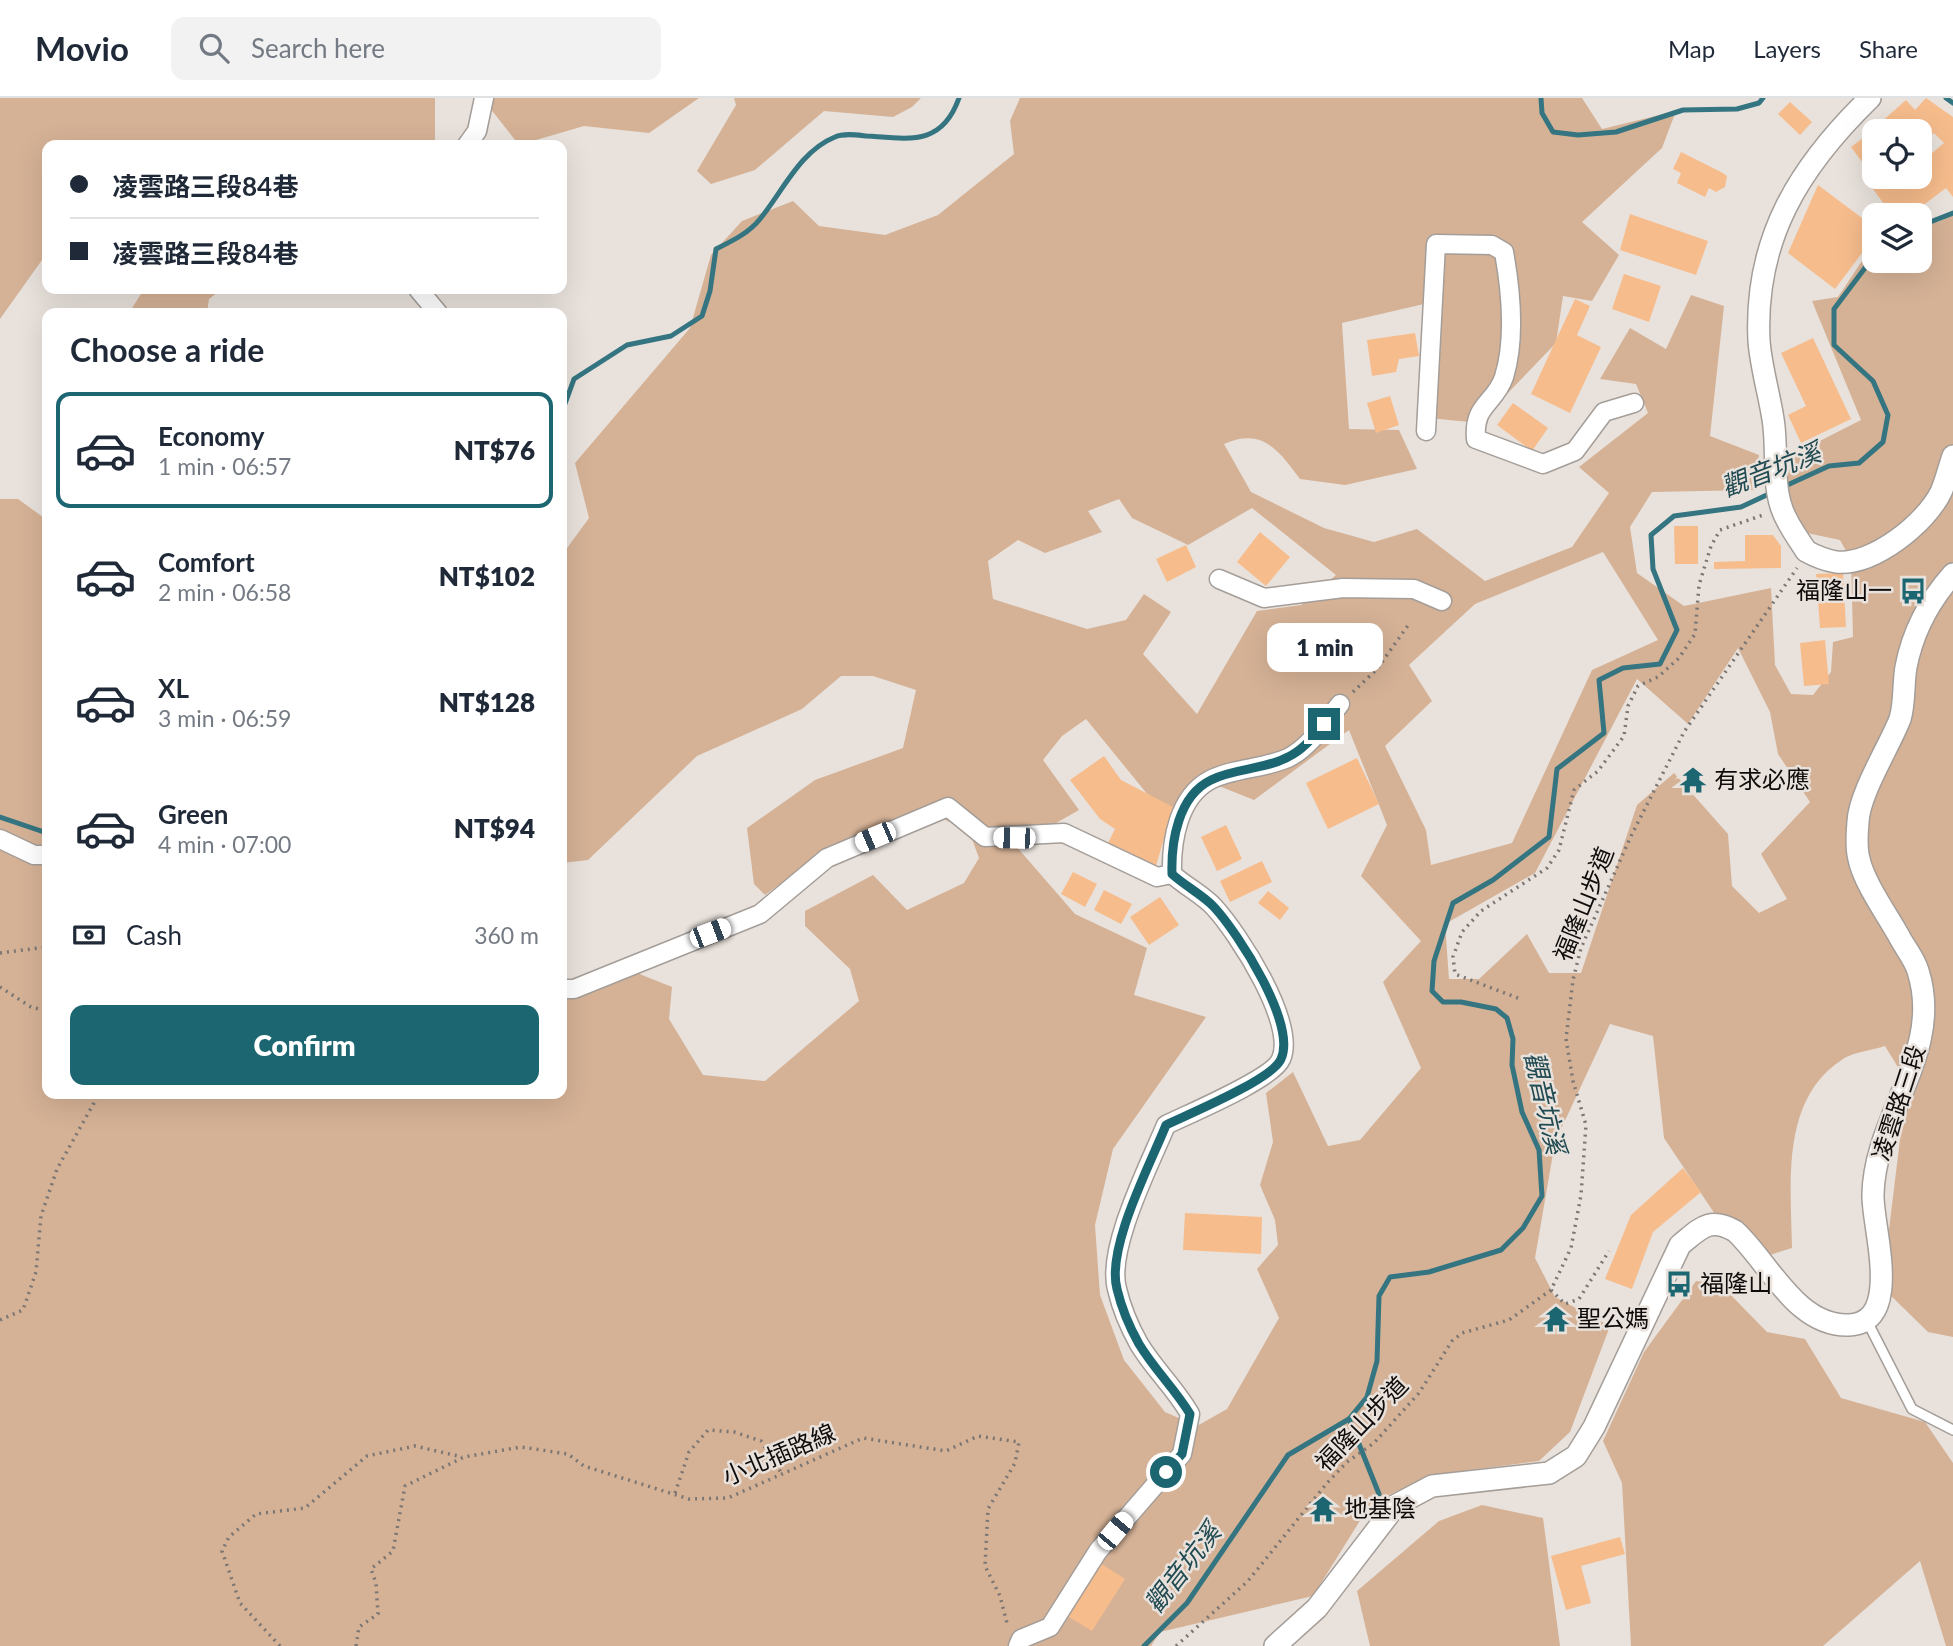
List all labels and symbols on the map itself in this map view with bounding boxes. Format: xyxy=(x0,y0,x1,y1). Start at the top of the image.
water label: 觀音坑溪 xyxy=(1716,434,1829,503)
place label: 福隆山一 xyxy=(1796,575,1892,604)
bus stop icon: 福隆山一 xyxy=(1898,576,1928,606)
callout: 1 min xyxy=(1266,622,1382,672)
route end xyxy=(1308,708,1340,740)
place label: 有求必應 xyxy=(1714,764,1810,793)
temple icon: 有求必應 xyxy=(1678,765,1708,795)
car xyxy=(852,819,899,855)
car xyxy=(993,827,1036,849)
street label: 福隆山步道 xyxy=(1547,842,1619,965)
car xyxy=(687,916,734,950)
street label: 凌雲路三段 xyxy=(1865,1041,1930,1164)
water label: 觀音坑溪 xyxy=(1519,1049,1574,1161)
place label: 福隆山 xyxy=(1700,1268,1772,1297)
bus stop icon: 福隆山 xyxy=(1664,1269,1694,1299)
place label: 聖公媽 xyxy=(1577,1303,1649,1332)
temple icon: 聖公媽 xyxy=(1541,1304,1571,1334)
street label: 福隆山步道 xyxy=(1309,1370,1413,1476)
street label: 小北插路線 xyxy=(718,1417,839,1490)
route start xyxy=(1150,1456,1182,1488)
place label: 地基陰 xyxy=(1344,1493,1416,1522)
temple icon: 地基陰 xyxy=(1308,1494,1338,1524)
car xyxy=(1094,1508,1137,1554)
water label: 觀音坑溪 xyxy=(1138,1513,1229,1618)

